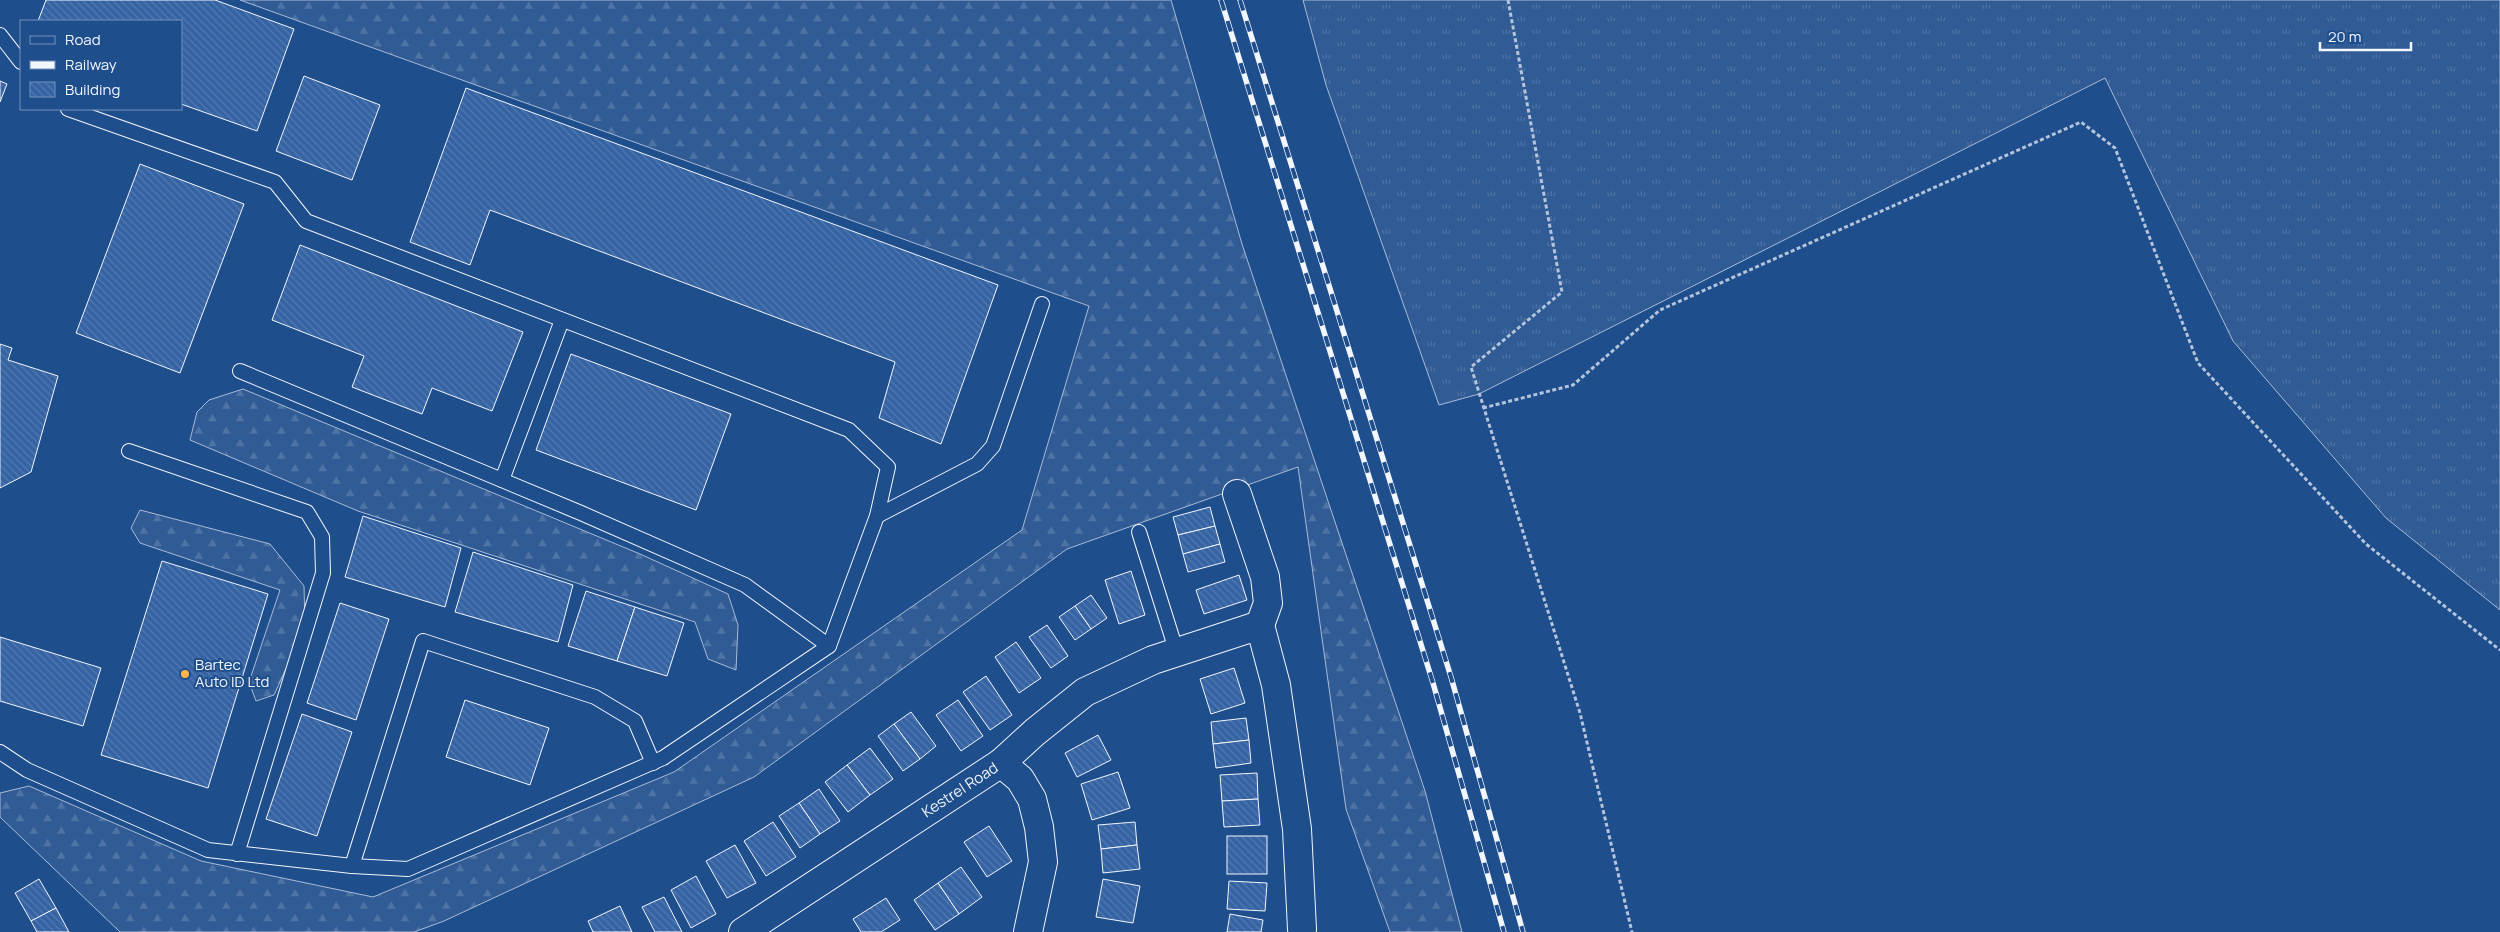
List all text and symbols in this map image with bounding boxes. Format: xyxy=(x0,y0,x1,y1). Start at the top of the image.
legend xyxy=(20,20,182,110)
scale bar xyxy=(2320,20,2411,52)
text: 20 m xyxy=(2328,26,2361,47)
text: Road xyxy=(65,29,101,50)
text: Railway xyxy=(65,54,117,75)
text: Building xyxy=(65,79,120,100)
place label: Bartec Auto ID Ltd xyxy=(195,654,269,692)
marker: Bartec Auto ID Ltd xyxy=(179,668,191,680)
street label: Kestrel Road xyxy=(918,757,1002,822)

